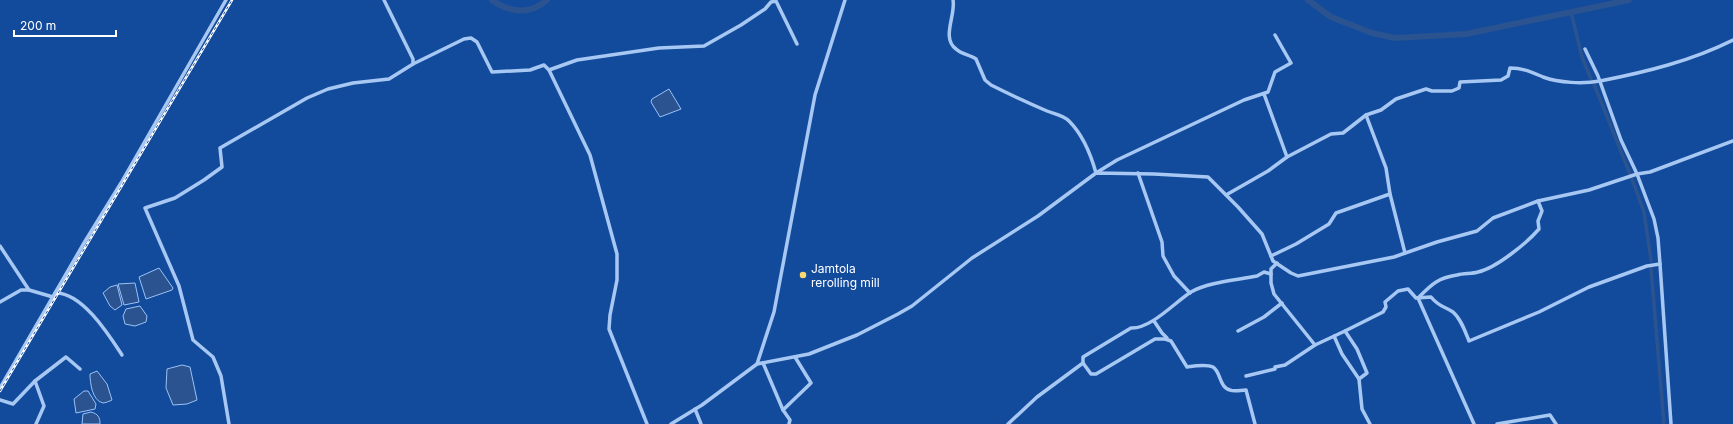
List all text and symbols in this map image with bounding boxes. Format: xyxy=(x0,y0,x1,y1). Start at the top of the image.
scale bar xyxy=(14,12,116,38)
text: 200 m xyxy=(20,18,56,33)
place label: Jamtola rerolling mill xyxy=(811,261,880,290)
marker: Jamtola rerolling mill xyxy=(798,270,808,280)

